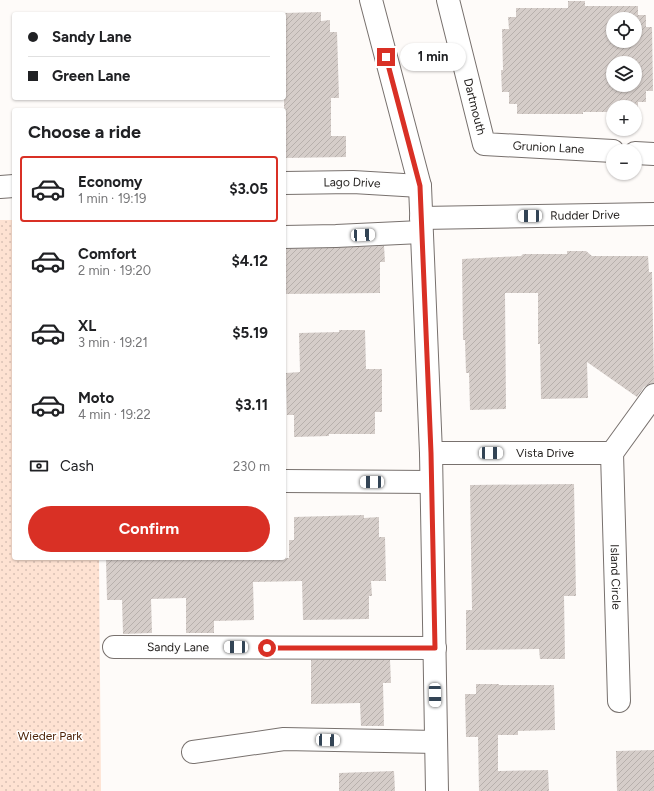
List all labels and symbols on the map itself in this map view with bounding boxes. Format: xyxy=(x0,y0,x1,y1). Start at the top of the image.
callout: 1 min xyxy=(400,43,466,71)
route end xyxy=(377,48,395,66)
street label: Dartmouth xyxy=(461,77,489,137)
street label: Grunion Lane xyxy=(512,139,585,156)
street label: Lago Drive xyxy=(323,175,381,191)
street label: Rudder Drive xyxy=(550,208,620,223)
car xyxy=(518,210,542,222)
car xyxy=(351,228,375,242)
street label: Vista Drive xyxy=(516,446,575,460)
car xyxy=(479,447,503,459)
car xyxy=(360,476,384,488)
street label: Island Circle xyxy=(608,544,623,610)
route start xyxy=(258,639,276,657)
street label: Sandy Lane xyxy=(147,640,210,654)
car xyxy=(224,641,248,653)
car xyxy=(429,683,441,707)
park label: Wieder Park xyxy=(18,729,82,743)
car xyxy=(316,734,340,746)

